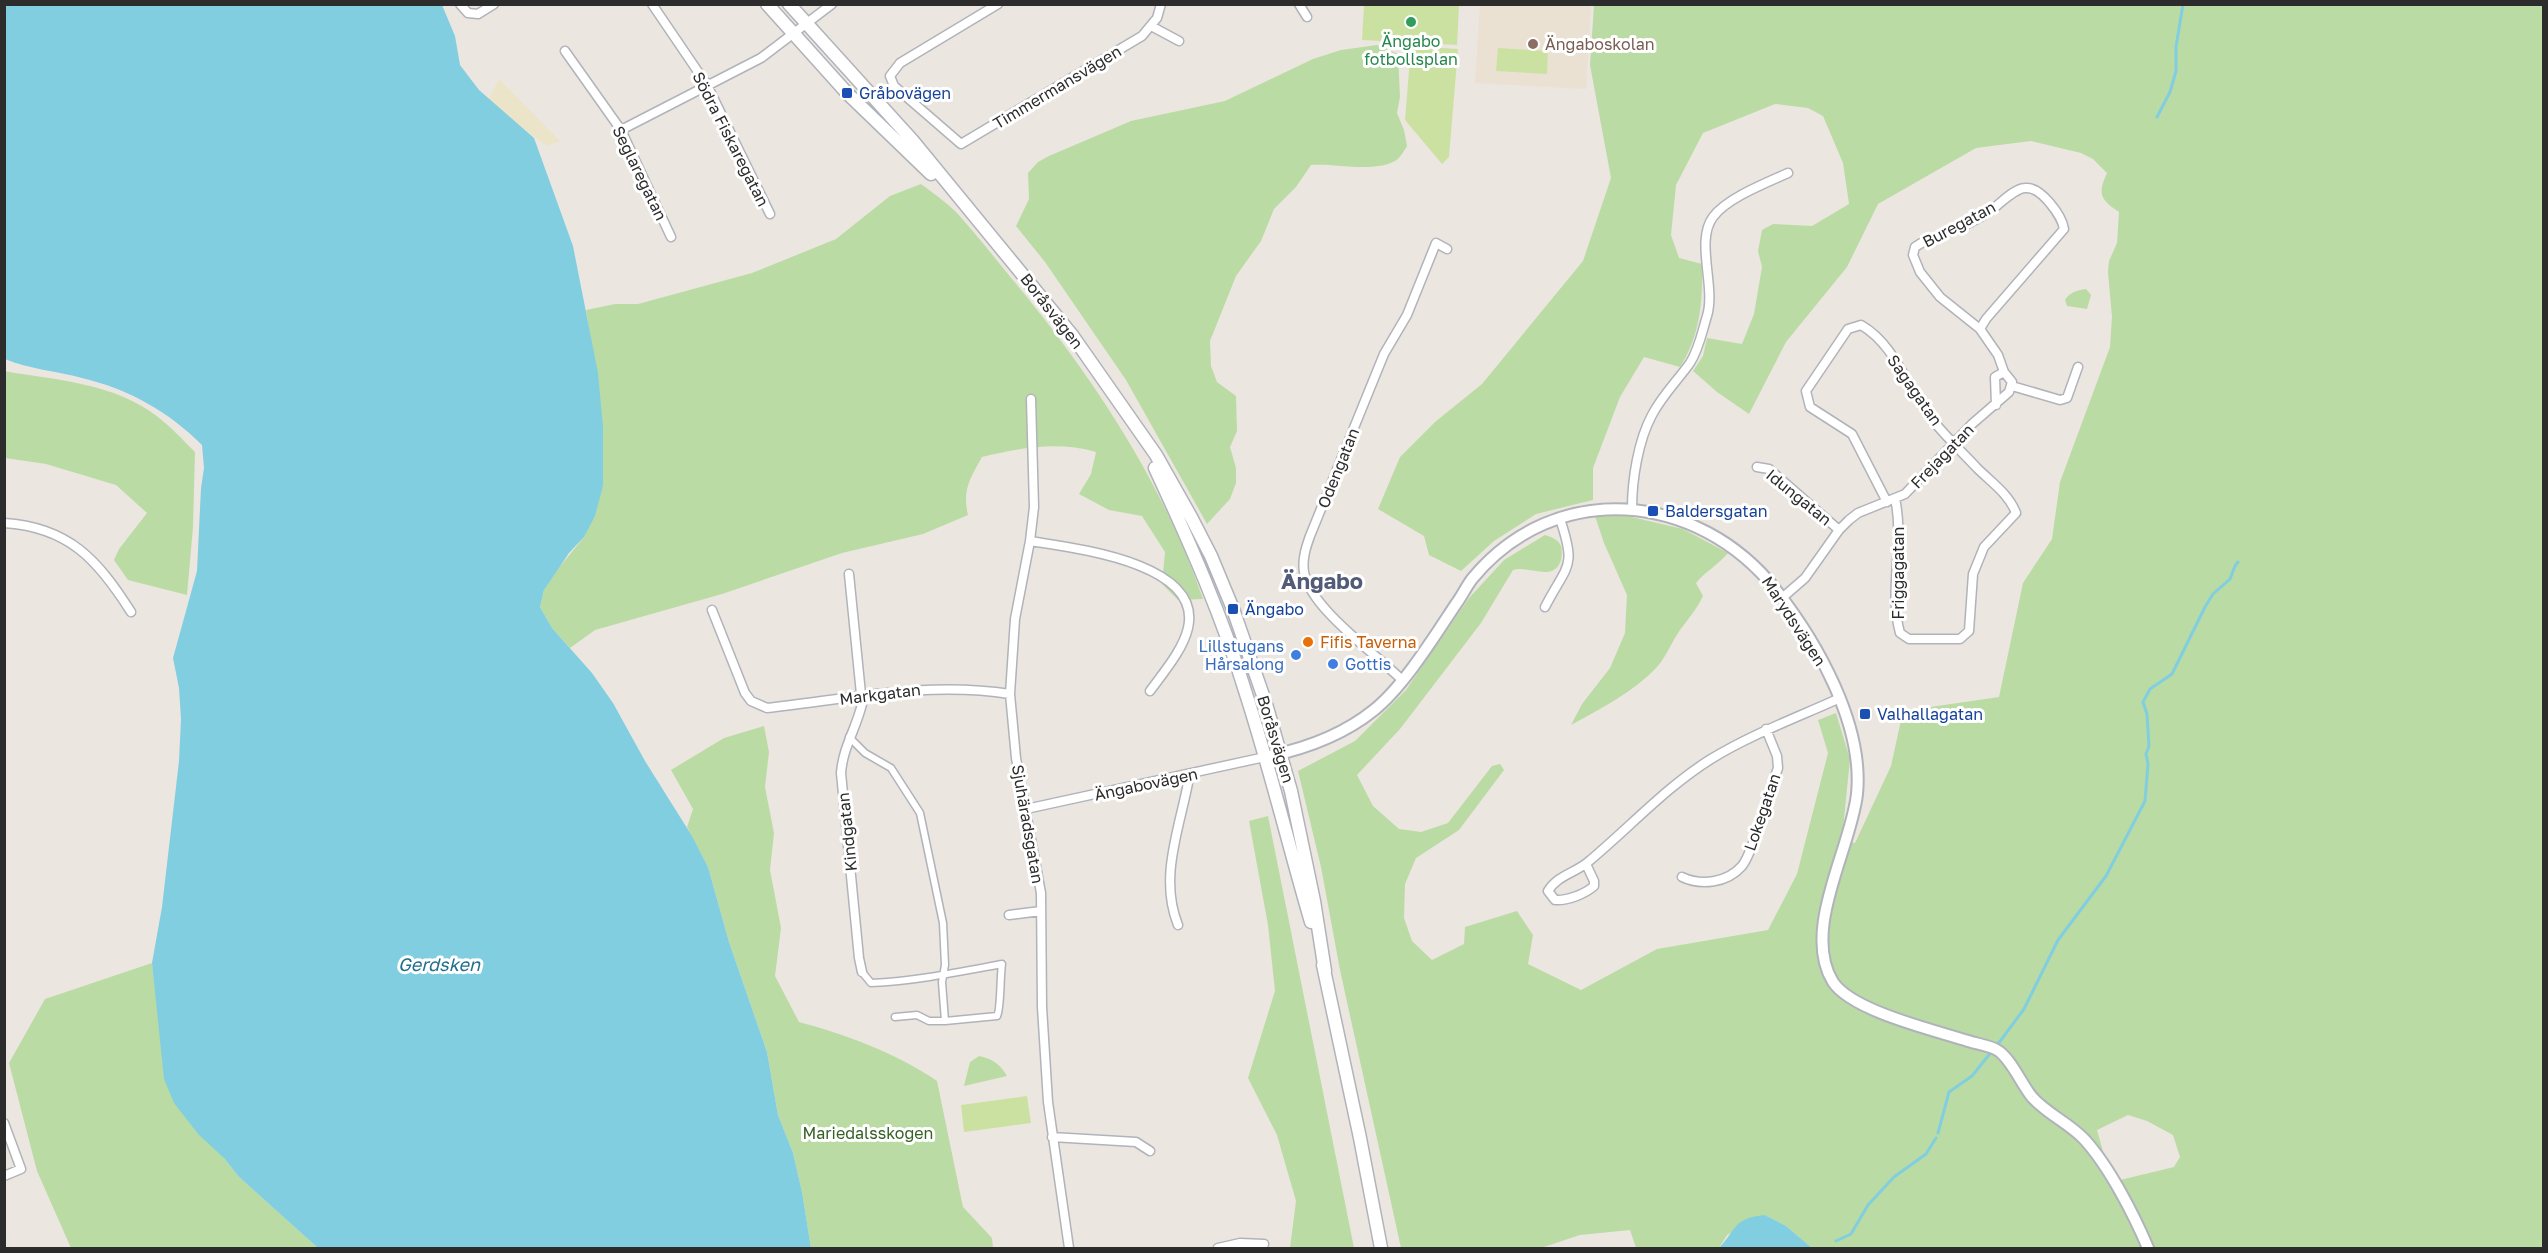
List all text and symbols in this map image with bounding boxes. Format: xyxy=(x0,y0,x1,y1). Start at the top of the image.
marker: Ängabo fotbollsplan xyxy=(1404,15,1418,29)
place label: Ängabo fotbollsplan xyxy=(1364,31,1458,69)
place label: Ängaboskolan xyxy=(1545,34,1655,54)
marker: Ängaboskolan xyxy=(1526,37,1540,51)
street label: Timmermansvägen xyxy=(989,41,1125,133)
street label: Södra Fiskaregatan xyxy=(688,68,774,210)
place label: Gråbovägen xyxy=(859,83,951,103)
marker: Gråbovägen xyxy=(840,86,854,100)
street label: Seglaregatan xyxy=(608,122,672,224)
street label: Buregatan xyxy=(1919,196,1999,252)
street label: Boråsvägen xyxy=(1016,269,1088,353)
street label: Sagagatan xyxy=(1883,351,1947,429)
street label: Frejagatan xyxy=(1906,419,1978,493)
street label: Odengatan xyxy=(1313,425,1363,511)
street label: Idungatan xyxy=(1762,465,1836,529)
place label: Baldersgatan xyxy=(1665,501,1768,521)
marker: Baldersgatan xyxy=(1646,504,1660,518)
street label: Friggagatan xyxy=(1888,527,1908,619)
district label: Ängabo xyxy=(1281,567,1363,594)
street label: Marydsvägen xyxy=(1758,572,1830,670)
place label: Ängabo xyxy=(1245,599,1304,619)
marker: Ängabo xyxy=(1226,602,1240,616)
place label: Fifis Taverna xyxy=(1320,632,1417,652)
marker: Fifis Taverna xyxy=(1301,635,1315,649)
place label: Lillstugans Hårsalong xyxy=(1199,636,1284,674)
marker: Lillstugans Hårsalong xyxy=(1289,648,1303,662)
place label: Gottis xyxy=(1345,654,1391,674)
marker: Gottis xyxy=(1326,657,1340,671)
street label: Markgatan xyxy=(838,679,922,709)
street label: Boråsvägen xyxy=(1253,693,1299,785)
place label: Valhallagatan xyxy=(1877,704,1983,724)
marker: Valhallagatan xyxy=(1858,707,1872,721)
street label: Sjuhäradsgatan xyxy=(1008,763,1048,885)
street label: Ängabovägen xyxy=(1092,763,1200,805)
street label: Lokegatan xyxy=(1739,771,1785,853)
street label: Kindgatan xyxy=(833,792,861,872)
water label: Gerdsken xyxy=(398,953,481,975)
park label: Mariedalsskogen xyxy=(803,1123,933,1143)

